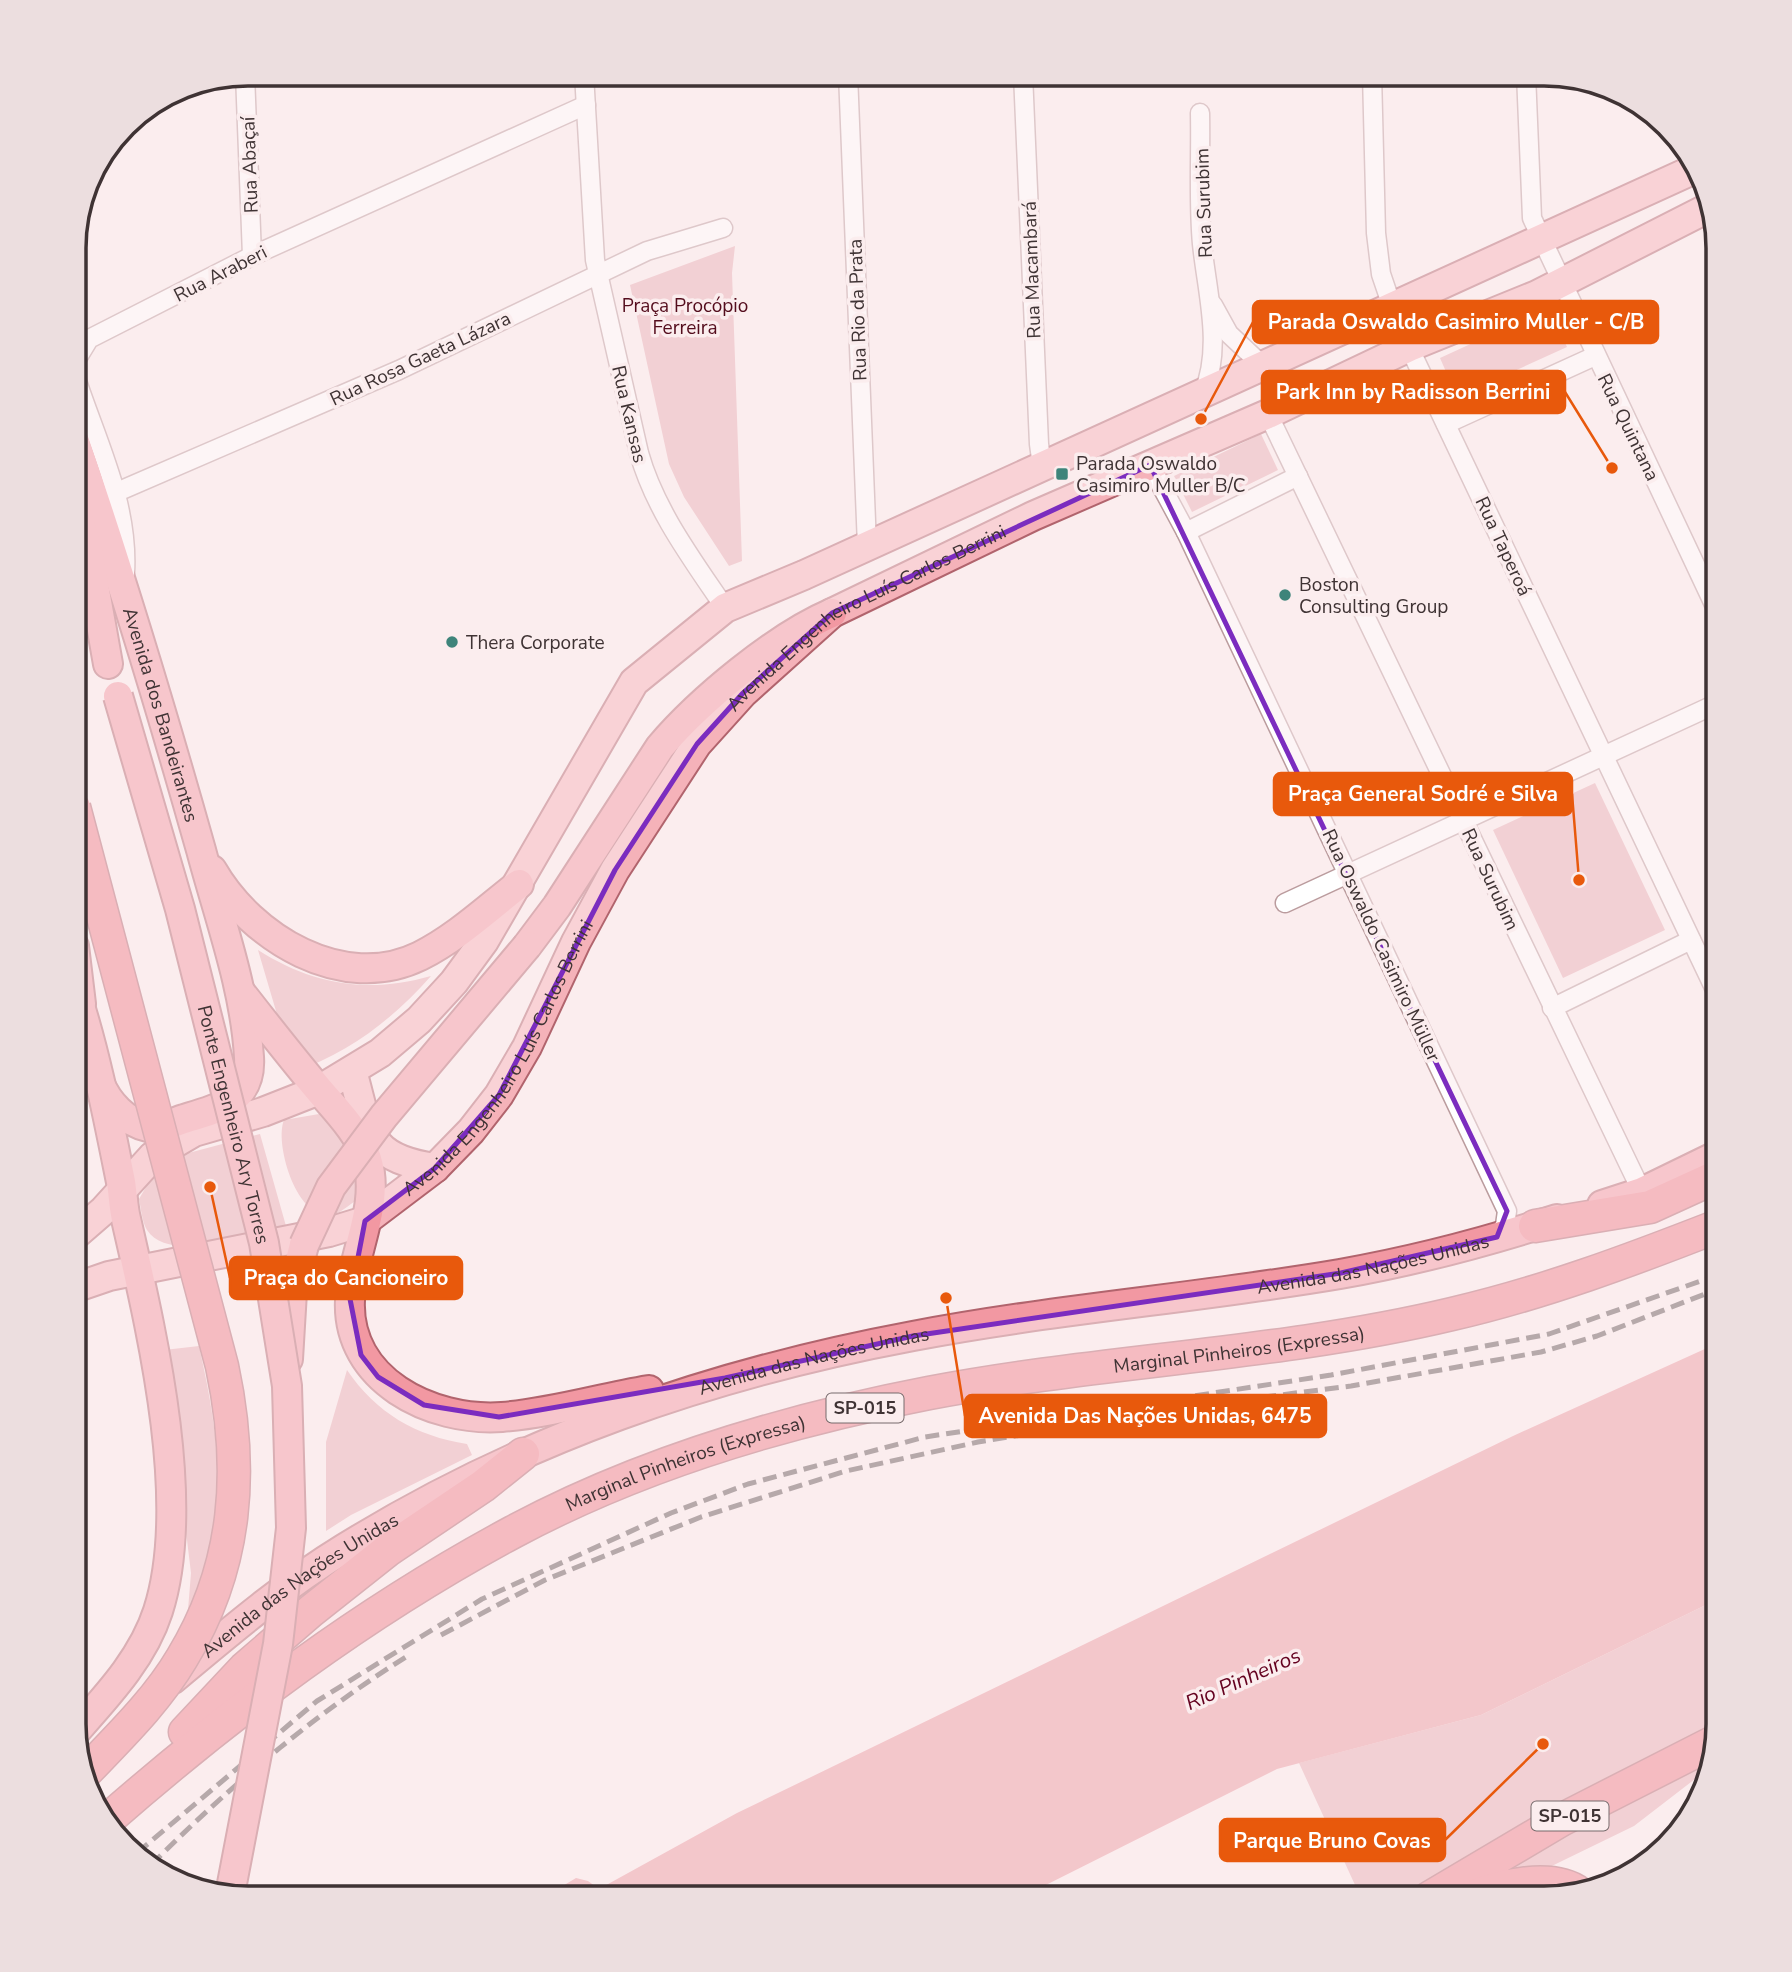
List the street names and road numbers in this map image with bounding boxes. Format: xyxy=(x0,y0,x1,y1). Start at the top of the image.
street label: Rua Abaçaí xyxy=(235,115,265,214)
street label: Rua Surubim xyxy=(1189,148,1219,258)
street label: Rua Macambará xyxy=(1017,201,1047,339)
street label: Rua Rio da Prata xyxy=(843,238,873,382)
street label: Rua Araberi xyxy=(169,239,272,308)
street label: Rua Rosa Gaeta Lázara xyxy=(326,305,515,412)
street label: Rua Kansas xyxy=(605,363,653,466)
street label: Rua Quintana xyxy=(1591,369,1665,485)
street label: Rua Taperoá xyxy=(1469,492,1537,600)
street label: Avenida Engenheiro Luís Carlos Berrini xyxy=(721,519,1010,717)
street label: Avenida dos Bandeirantes xyxy=(116,604,204,825)
street label: Rua Surubim xyxy=(1455,824,1525,935)
street label: Rua Oswaldo Casimiro Müller xyxy=(1316,825,1447,1066)
street label: Avenida Engenheiro Luís Carlos Berrini xyxy=(397,915,600,1202)
street label: Ponte Engenheiro Ary Torres xyxy=(191,1003,276,1247)
street label: Avenida das Nações Unidas xyxy=(1255,1228,1492,1301)
street label: Marginal Pinheiros (Expressa) xyxy=(1112,1320,1367,1380)
street label: Avenida das Nações Unidas xyxy=(695,1321,931,1402)
road number: SP-015 xyxy=(826,1394,903,1422)
street label: Marginal Pinheiros (Expressa) xyxy=(561,1410,809,1518)
street label: Avenida das Nações Unidas xyxy=(196,1507,403,1664)
road number: SP-015 xyxy=(1532,1802,1608,1830)

